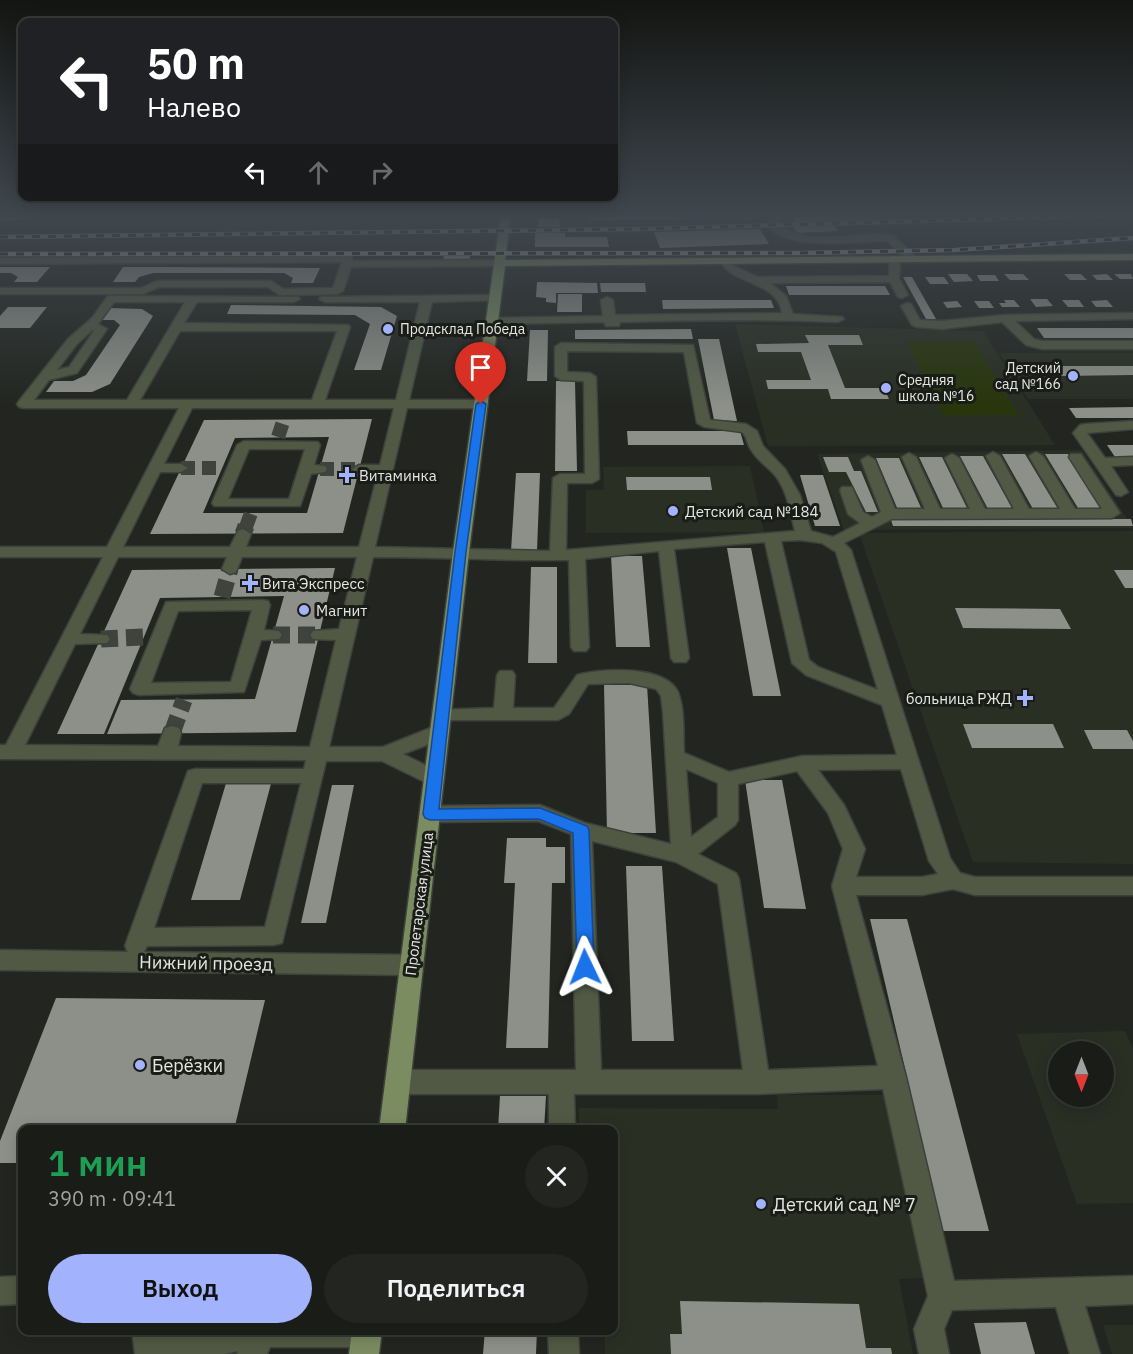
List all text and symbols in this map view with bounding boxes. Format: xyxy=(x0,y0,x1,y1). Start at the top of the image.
text: 50 m xyxy=(147,36,245,91)
icon: left xyxy=(48,42,126,120)
text: Налево xyxy=(147,89,241,124)
icon: left xyxy=(239,156,272,189)
icon: ahead xyxy=(302,156,335,189)
icon: right xyxy=(365,156,398,189)
place label: Продсклад Победа xyxy=(400,320,526,338)
marker: Продсклад Победа xyxy=(381,322,395,336)
pin xyxy=(455,342,506,404)
icon: arrive xyxy=(464,351,497,384)
place label: Детский сад №166 xyxy=(995,359,1061,393)
marker: Детский сад №166 xyxy=(1066,369,1080,383)
place label: Средняя школа №16 xyxy=(898,371,974,405)
marker: Средняя школа №16 xyxy=(879,381,893,395)
place label: Витаминка xyxy=(359,466,437,485)
marker: Витаминка xyxy=(340,468,354,482)
place label: Детский сад №184 xyxy=(685,502,819,521)
marker: Детский сад №184 xyxy=(666,504,680,518)
place label: Вита Экспресс xyxy=(262,574,365,593)
marker: Вита Экспресс xyxy=(243,576,257,590)
place label: Магнит xyxy=(316,601,367,620)
marker: Магнит xyxy=(297,603,311,617)
place label: больница РЖД xyxy=(906,689,1012,708)
marker: больница РЖД xyxy=(1016,689,1034,707)
street label: Пролетарская улица xyxy=(401,831,437,977)
position arrow xyxy=(553,935,617,999)
street label: Нижний проезд xyxy=(139,950,273,976)
north arrow xyxy=(1048,1041,1114,1107)
map controls xyxy=(1048,1041,1114,1107)
place label: Берёзки xyxy=(152,1054,223,1077)
marker: Берёзки xyxy=(133,1058,147,1072)
text: 1 мин xyxy=(48,1139,147,1186)
button: close xyxy=(525,1145,588,1208)
text: 390 m · 09:41 xyxy=(48,1185,176,1212)
place label: Детский сад № 7 xyxy=(773,1193,916,1216)
marker: Детский сад № 7 xyxy=(754,1197,768,1211)
button: Выход xyxy=(48,1254,312,1323)
button: Поделиться xyxy=(324,1254,588,1323)

